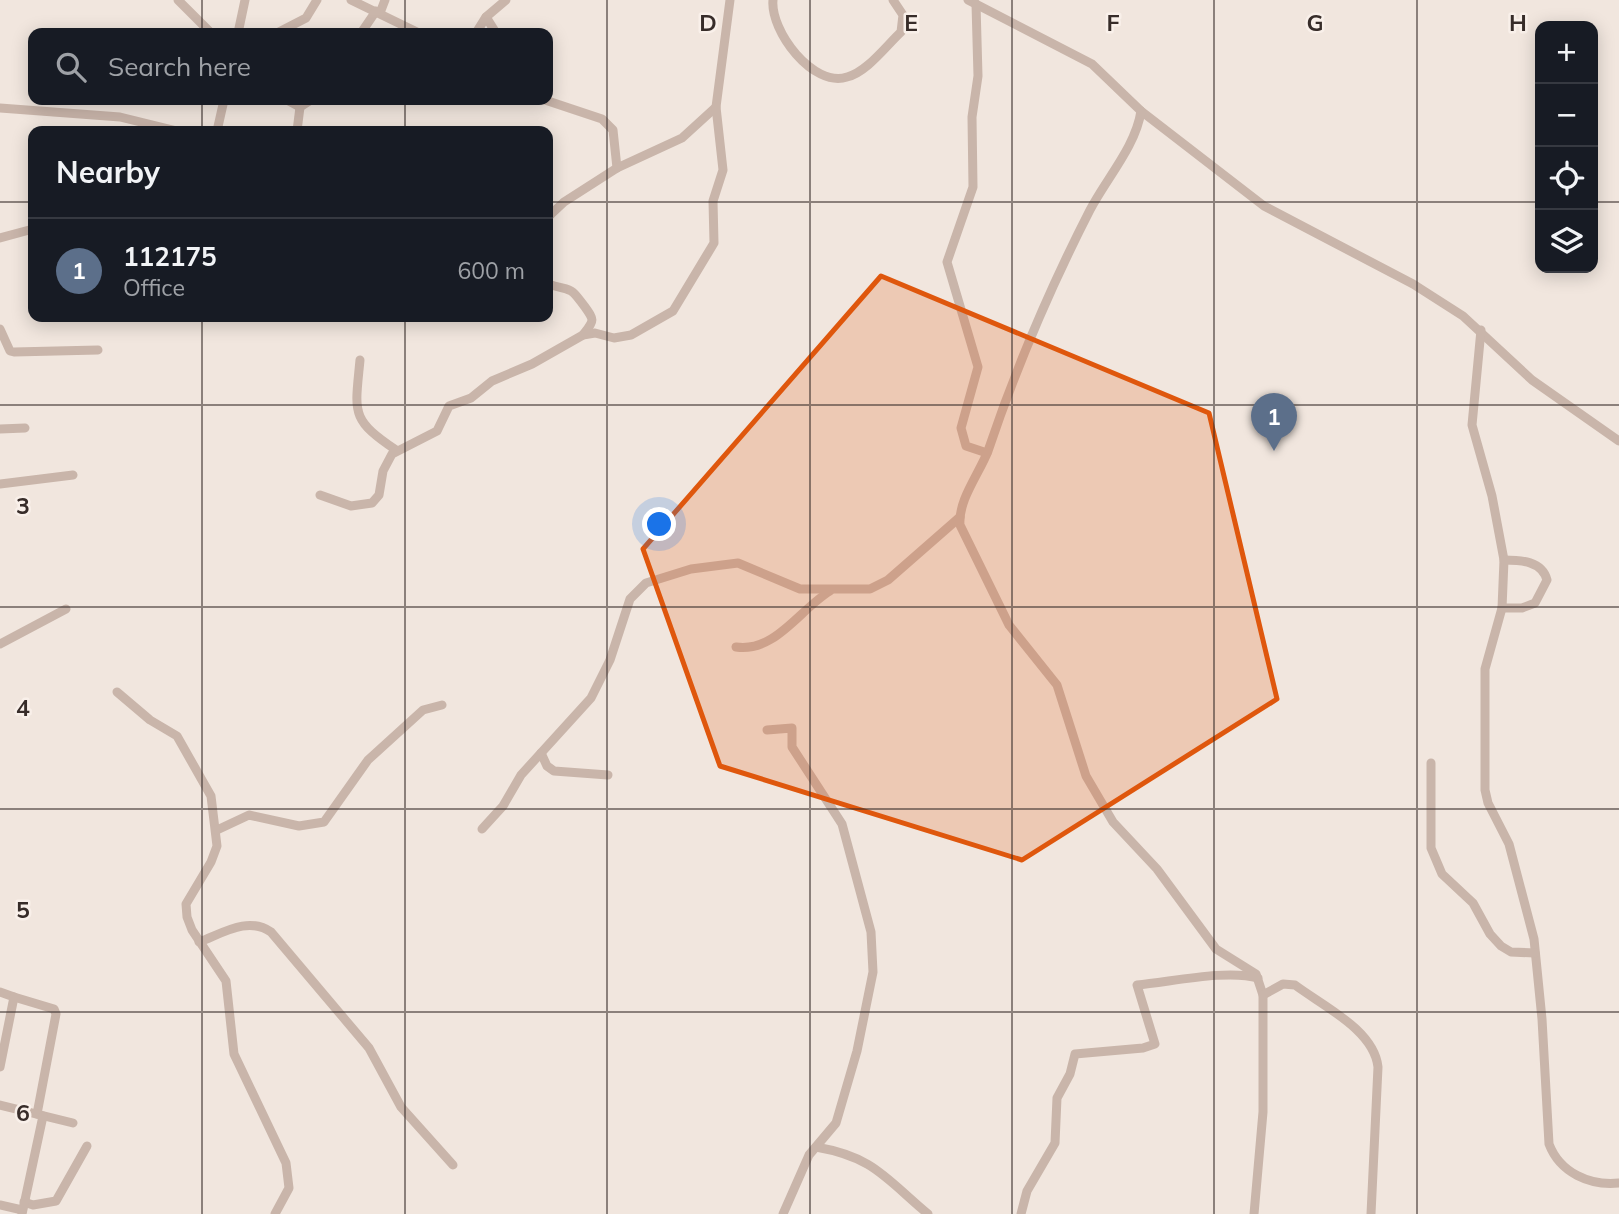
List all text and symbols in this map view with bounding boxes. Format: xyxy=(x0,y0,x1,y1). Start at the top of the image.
text: D xyxy=(699,8,717,37)
text: E xyxy=(904,8,918,37)
text: F xyxy=(1106,8,1120,37)
text: G xyxy=(1306,8,1324,37)
text: H xyxy=(1509,8,1527,37)
map controls xyxy=(1535,21,1598,273)
button: + xyxy=(1535,21,1598,84)
search box xyxy=(28,28,553,105)
icon: search xyxy=(52,48,90,86)
text: Search here xyxy=(108,50,251,83)
button: − xyxy=(1535,84,1598,147)
button: locate xyxy=(1535,147,1598,210)
text: Nearby xyxy=(56,153,160,191)
button: layers xyxy=(1535,210,1598,273)
text: 112175 xyxy=(123,240,217,273)
text: 1 xyxy=(72,256,86,285)
text: 600 m xyxy=(457,256,525,285)
text: Office xyxy=(123,273,185,302)
pin: 1 xyxy=(1251,393,1297,451)
text: 3 xyxy=(16,491,30,520)
your location xyxy=(642,507,676,541)
text: 4 xyxy=(16,693,30,722)
text: 5 xyxy=(16,895,30,924)
text: 6 xyxy=(16,1098,30,1127)

